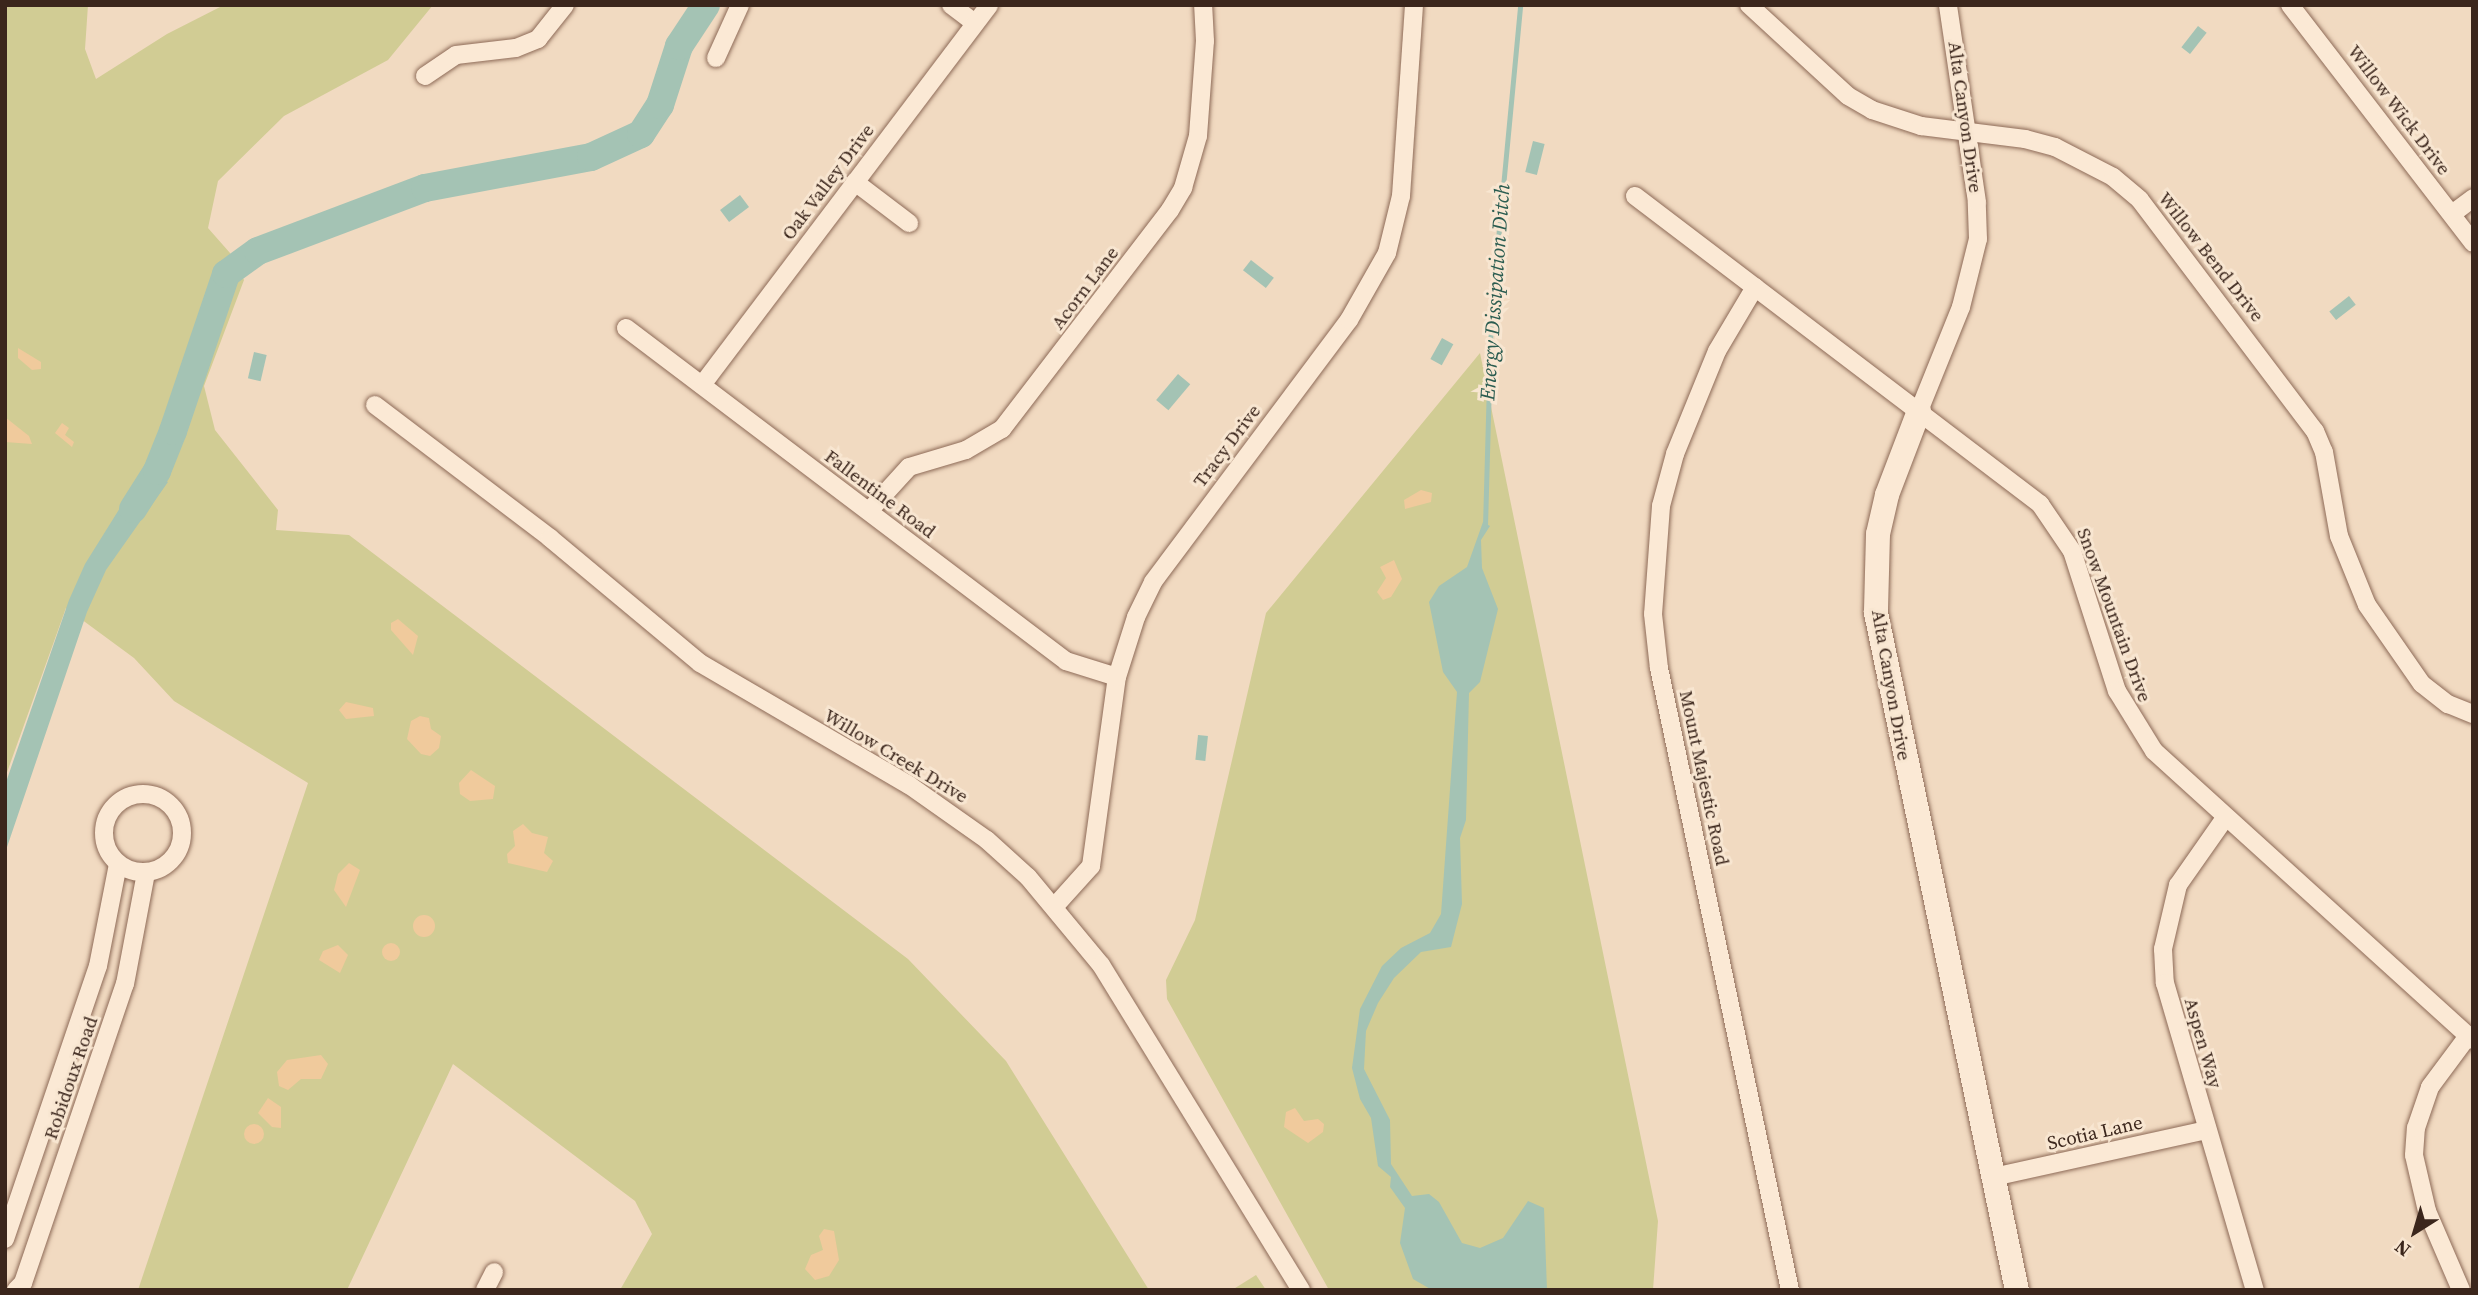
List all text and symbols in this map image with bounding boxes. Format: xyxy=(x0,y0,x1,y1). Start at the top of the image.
street label: Alta Canyon Drive xyxy=(1943,40,1987,194)
street label: Willow Wick Drive xyxy=(2343,40,2455,180)
street label: Oak Valley Drive xyxy=(777,119,879,245)
water label: Energy Dissipation Ditch xyxy=(1475,183,1515,401)
street label: Willow Bend Drive xyxy=(2153,188,2269,326)
street label: Acorn Lane xyxy=(1046,242,1124,334)
street label: Tracy Drive xyxy=(1189,400,1265,492)
street label: Fallentine Road xyxy=(820,445,940,543)
street label: Snow Mountain Drive xyxy=(2072,525,2156,705)
street label: Alta Canyon Drive xyxy=(1867,608,1915,762)
street label: Mount Majestic Road xyxy=(1674,688,1734,868)
street label: Willow Creek Drive xyxy=(820,704,972,808)
street label: Aspen Way xyxy=(2179,995,2227,1091)
street label: Robidoux Road xyxy=(39,1013,103,1143)
street label: Scotia Lane xyxy=(2045,1111,2145,1155)
north arrow xyxy=(2380,1197,2450,1267)
text: N xyxy=(2389,1234,2416,1263)

